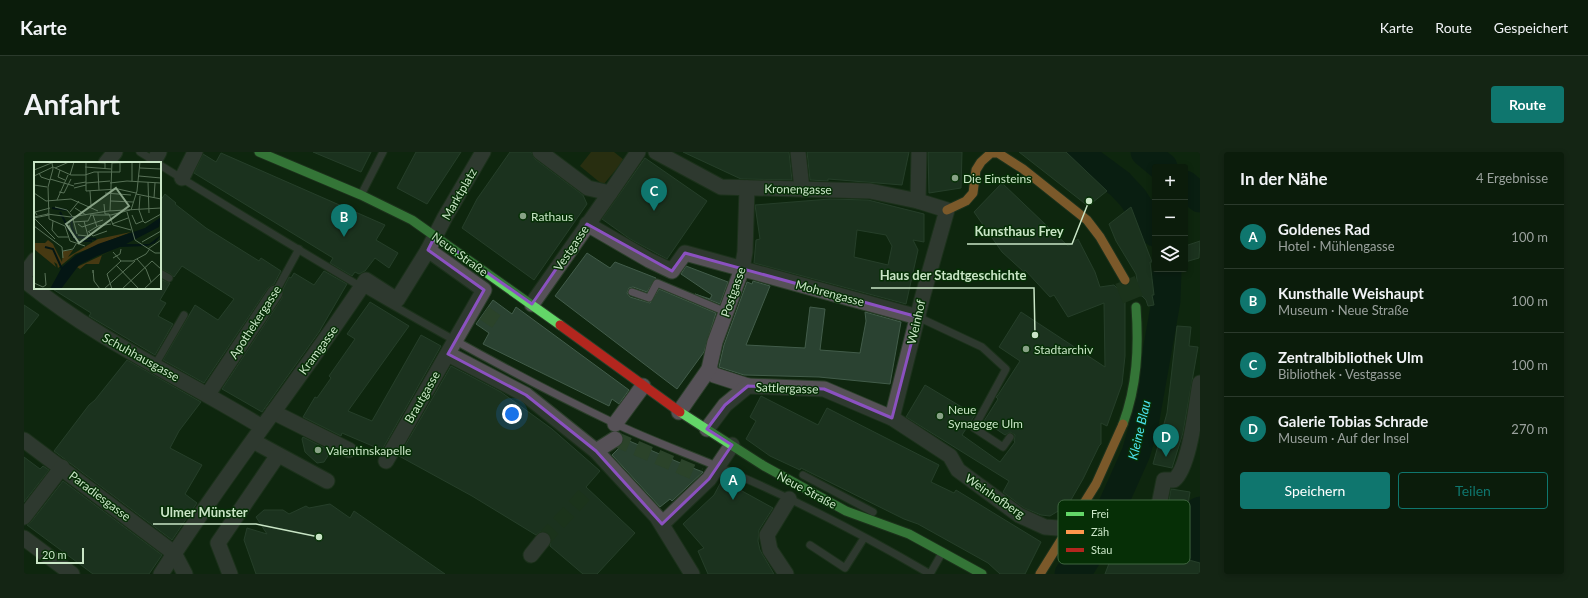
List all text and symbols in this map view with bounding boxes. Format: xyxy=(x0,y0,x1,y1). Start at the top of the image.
text: Karte xyxy=(20,16,67,39)
text: Karte xyxy=(1380,19,1413,36)
text: Route xyxy=(1435,19,1472,36)
text: Gespeichert xyxy=(1494,19,1568,36)
button: Route xyxy=(1491,86,1564,123)
text: Anfahrt xyxy=(24,87,120,121)
inset map xyxy=(34,162,161,289)
map controls xyxy=(1152,164,1188,272)
button: + xyxy=(1152,164,1188,200)
street label: Marktplatz xyxy=(438,165,480,222)
text: In der Nähe xyxy=(1240,168,1328,189)
text: 4 Ergebnisse xyxy=(1476,170,1548,186)
place label: Die Einsteins xyxy=(963,171,1031,186)
marker: Die Einsteins xyxy=(950,173,960,183)
pin: C xyxy=(641,178,667,211)
street label: Kronengasse xyxy=(764,181,832,197)
button: − xyxy=(1152,200,1188,236)
pin: B xyxy=(331,204,357,237)
place label: Rathaus xyxy=(531,209,573,224)
marker: Rathaus xyxy=(518,211,528,221)
callout: Kunsthaus Frey xyxy=(967,219,1072,244)
text: Goldenes Rad xyxy=(1278,220,1370,238)
street label: Vestgasse xyxy=(550,222,592,274)
text: Kunsthaus Frey xyxy=(974,223,1064,239)
street label: Neue Straße xyxy=(429,229,491,279)
text: A xyxy=(1248,229,1258,245)
text: 100 m xyxy=(1511,229,1548,245)
button: layers xyxy=(1152,236,1188,272)
text: Hotel · Mühlengasse xyxy=(1278,238,1395,254)
callout: Haus der Stadtgeschichte xyxy=(871,263,1034,288)
street label: Postgasse xyxy=(717,265,749,319)
text: Haus der Stadtgeschichte xyxy=(880,267,1026,283)
street label: Mohrengasse xyxy=(794,277,866,309)
street label: Apothekergasse xyxy=(226,283,284,361)
text: Kunsthalle Weishaupt xyxy=(1278,284,1424,302)
text: B xyxy=(1249,293,1257,309)
text: 100 m xyxy=(1511,293,1548,309)
street label: Weinhof xyxy=(904,298,929,346)
text: Museum · Neue Straße xyxy=(1278,302,1409,318)
street label: Kramgasse xyxy=(295,323,341,377)
street label: Schuhhausgasse xyxy=(100,330,182,384)
place label: Stadtarchiv xyxy=(1034,342,1094,357)
marker: Stadtarchiv xyxy=(1021,344,1031,354)
text: Zentralbibliothek Ulm xyxy=(1278,348,1423,366)
text: C xyxy=(1249,357,1257,373)
text: 100 m xyxy=(1511,357,1548,373)
text: Bibliothek · Vestgasse xyxy=(1278,366,1401,382)
street label: Brautgasse xyxy=(401,368,443,426)
street label: Sattlergasse xyxy=(755,379,819,397)
water label: Kleine Blau xyxy=(1124,399,1154,461)
place label: Neue Synagoge Ulm xyxy=(948,402,1023,431)
your location xyxy=(502,404,522,424)
marker: Neue Synagoge Ulm xyxy=(935,411,945,421)
text: Galerie Tobias Schrade xyxy=(1278,412,1428,430)
text: D xyxy=(1248,421,1258,437)
text: 270 m xyxy=(1511,421,1548,437)
pin: D xyxy=(1153,424,1179,457)
text: Museum · Auf der Insel xyxy=(1278,430,1409,446)
place label: Valentinskapelle xyxy=(326,443,411,458)
marker: Valentinskapelle xyxy=(313,445,323,455)
pin: A xyxy=(720,467,746,500)
street label: Paradiesgasse xyxy=(66,468,134,524)
street label: Neue Straße xyxy=(775,468,839,512)
street label: Weinhofberg xyxy=(962,471,1028,521)
button: Speichern xyxy=(1240,472,1390,509)
button: Teilen xyxy=(1398,472,1548,509)
callout: Ulmer Münster xyxy=(153,499,256,524)
legend xyxy=(1058,500,1190,564)
text: Ulmer Münster xyxy=(160,504,248,520)
text: Frei xyxy=(1091,507,1109,520)
text: Zäh xyxy=(1091,525,1109,538)
text: Stau xyxy=(1091,543,1112,556)
scale bar xyxy=(36,546,84,565)
text: 20 m xyxy=(42,548,67,561)

